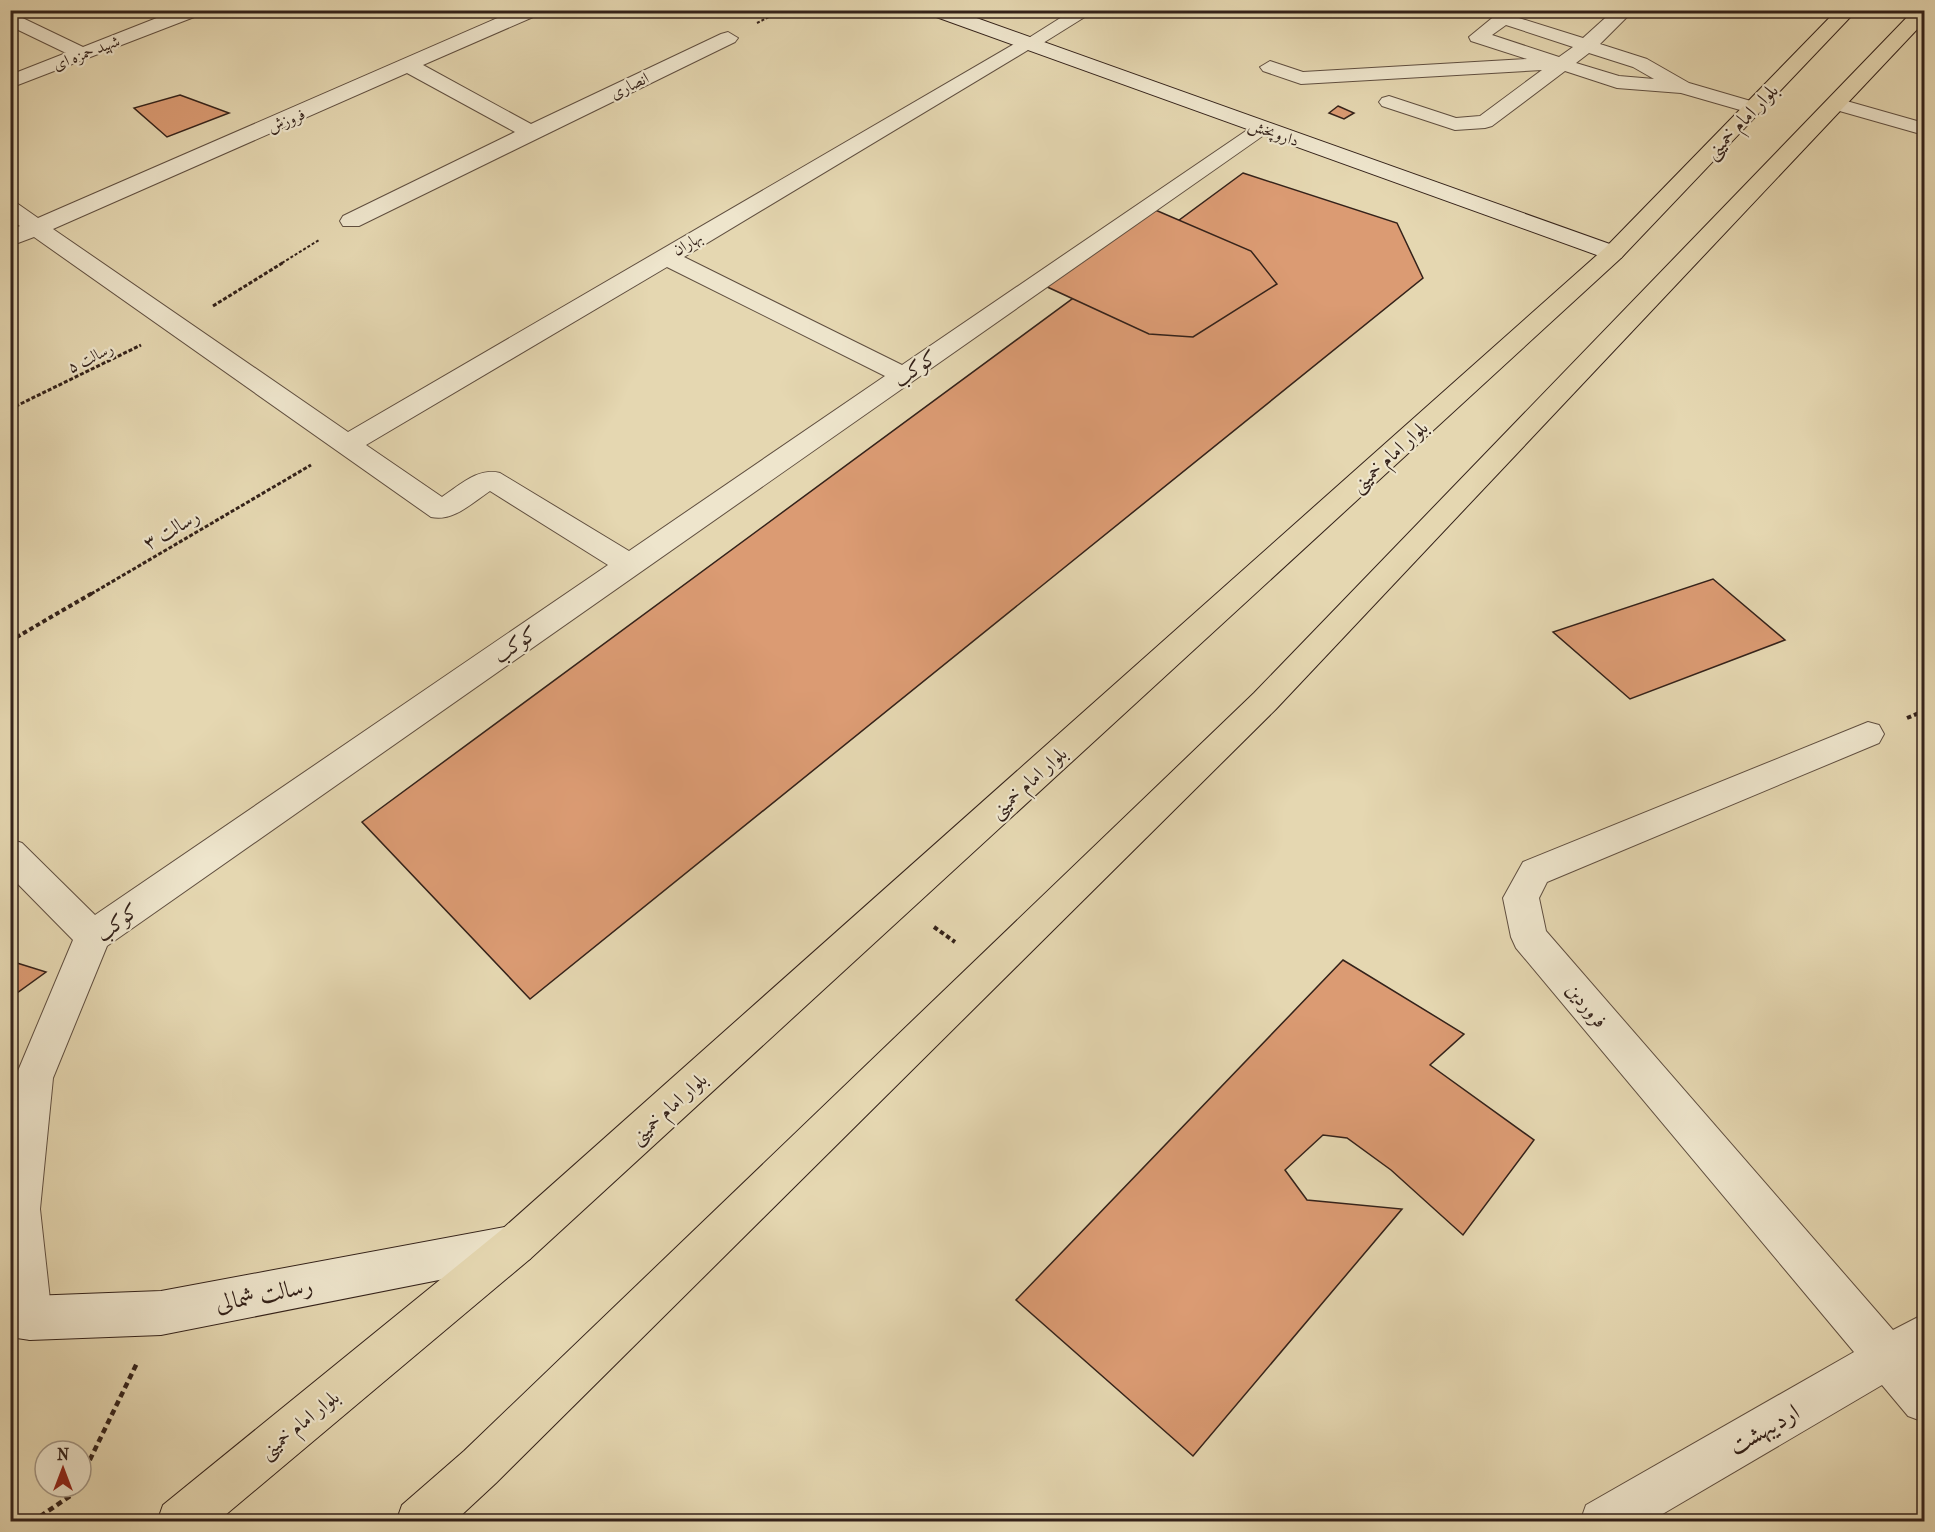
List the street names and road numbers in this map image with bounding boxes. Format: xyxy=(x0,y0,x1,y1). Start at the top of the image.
street label: شهید حمزه ای xyxy=(50,31,123,75)
street label: انصاری xyxy=(607,68,652,103)
street label: بلوار امام خمینی xyxy=(1700,79,1787,168)
street label: فروزش xyxy=(265,104,308,138)
street label: داروپخش xyxy=(1246,115,1302,151)
street label: بهاران xyxy=(669,227,706,260)
street label: رسالت ۵ xyxy=(64,338,116,377)
street label: کوکب xyxy=(889,345,943,393)
street label: بلوار امام خمینی xyxy=(1346,416,1437,501)
street label: رسالت ۳ xyxy=(139,504,203,555)
street label: کوکب xyxy=(489,621,543,669)
street label: بلوار امام خمینی xyxy=(985,742,1076,827)
street label: کوکب xyxy=(91,899,145,948)
street label: فروردین xyxy=(1560,978,1612,1033)
street label: بلوار امام خمینی xyxy=(625,1068,716,1153)
street label: رسالت شمالی xyxy=(213,1271,315,1317)
street label: بلوار امام خمینی xyxy=(255,1385,348,1468)
street label: اردیبهشت xyxy=(1724,1398,1805,1462)

